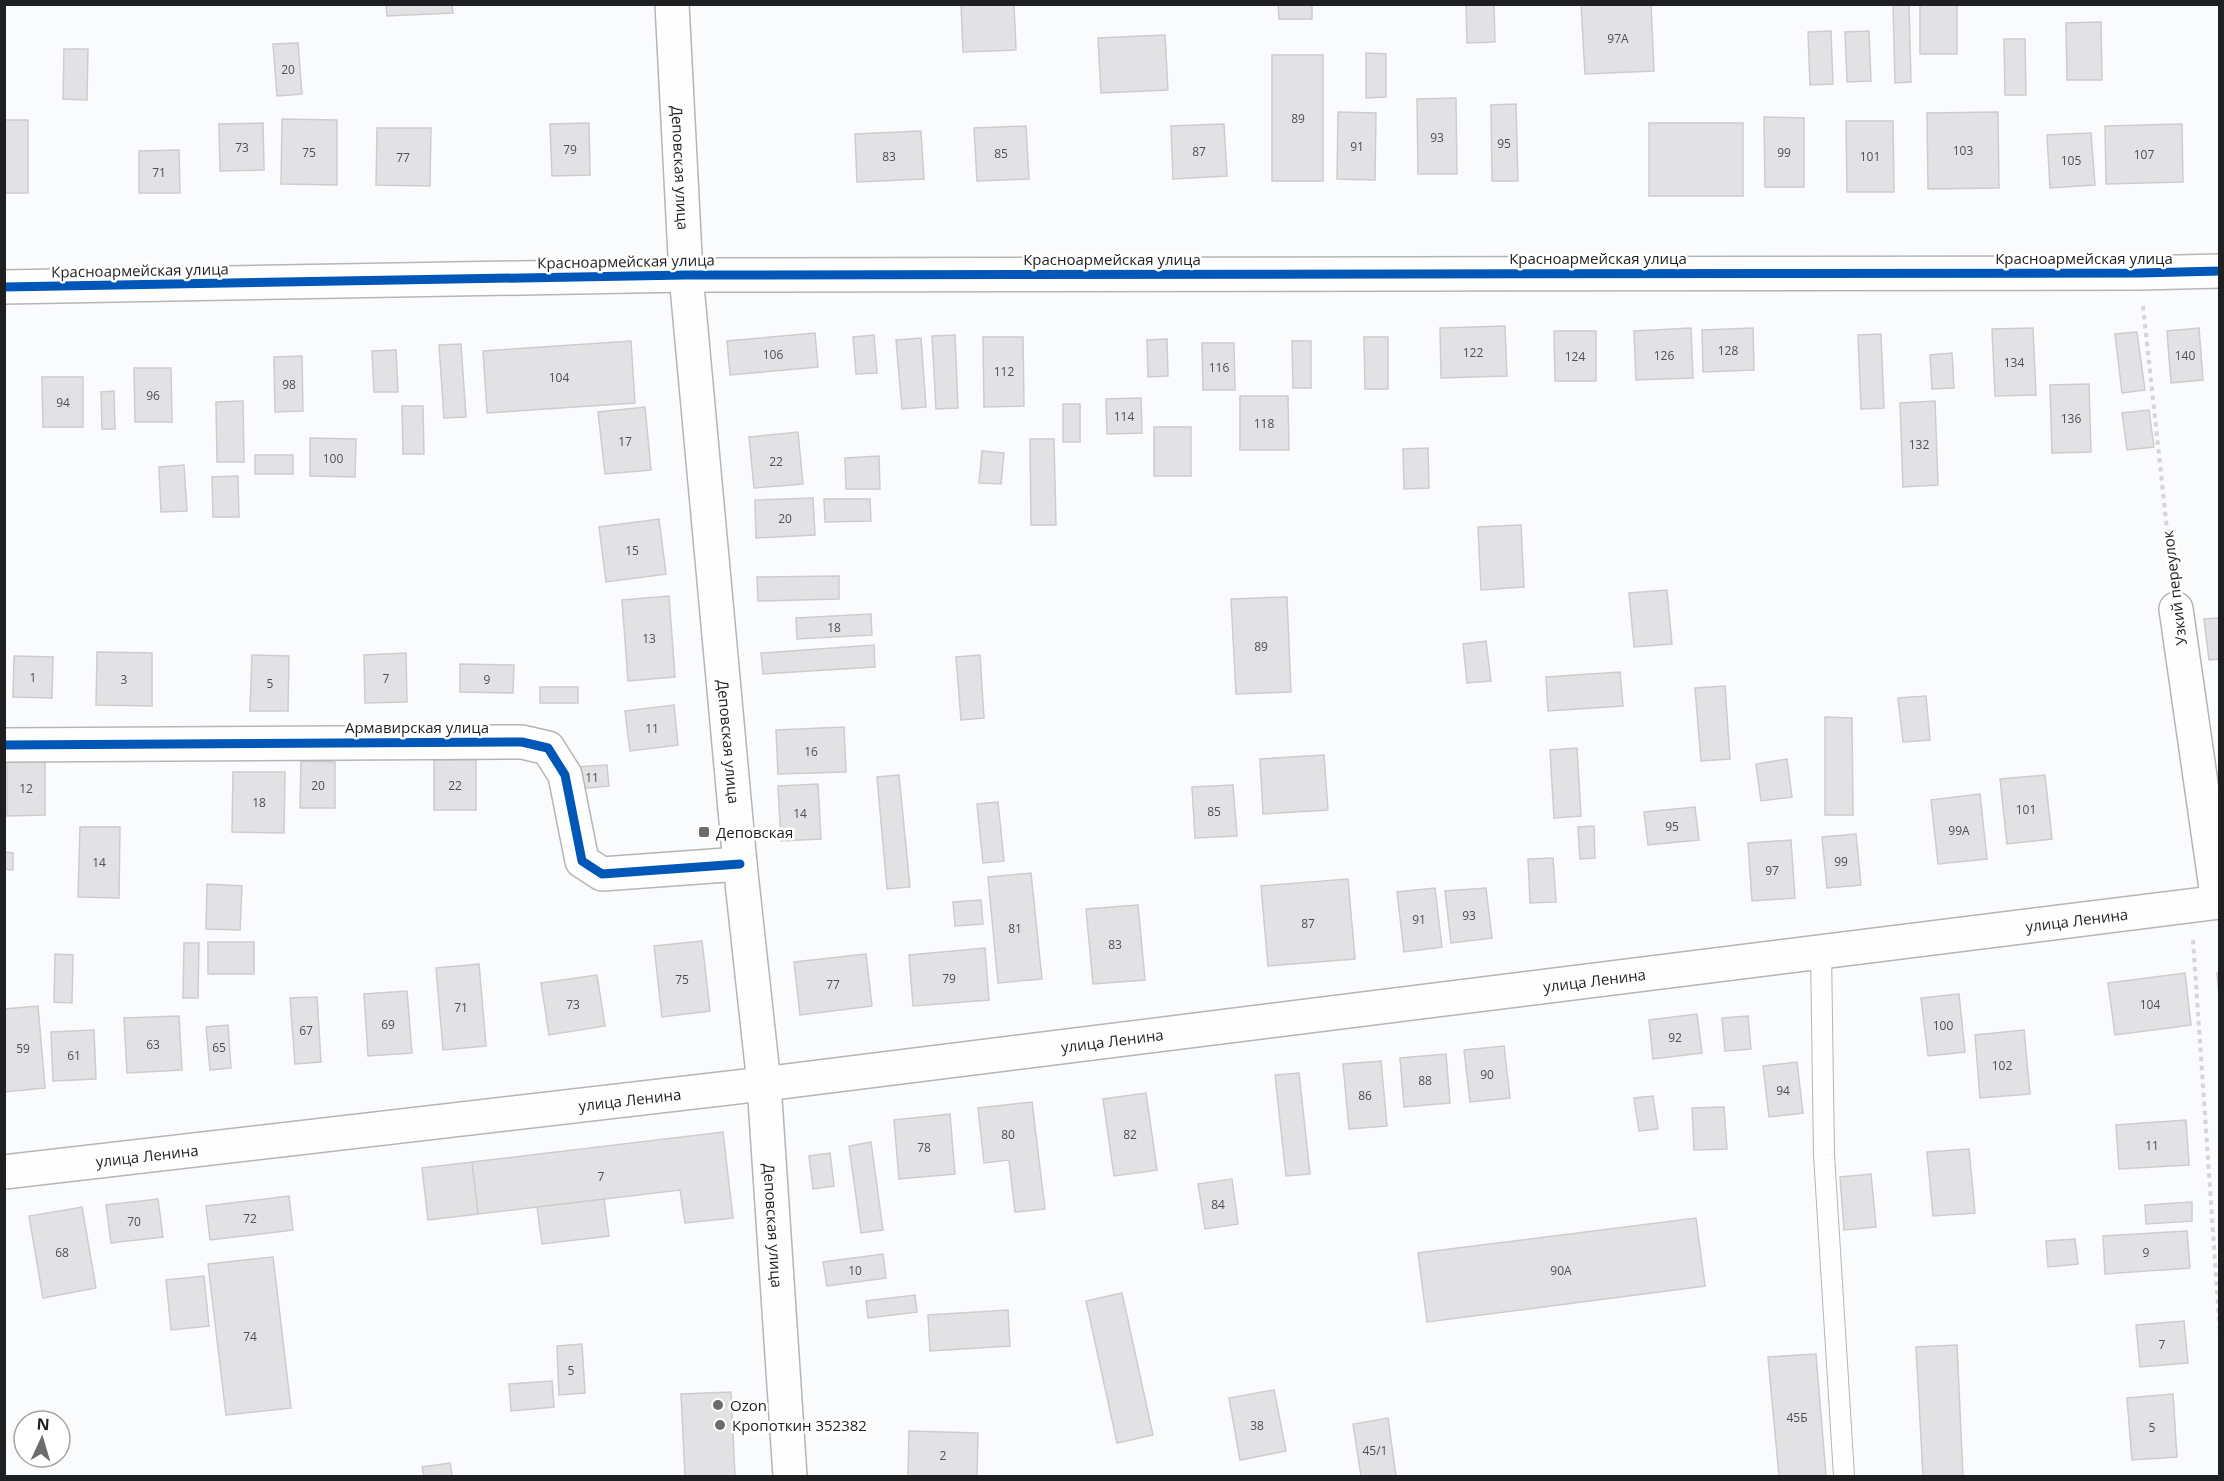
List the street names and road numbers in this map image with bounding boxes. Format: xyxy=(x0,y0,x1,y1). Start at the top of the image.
street label: Деповская улица xyxy=(667,105,694,230)
street label: Красноармейская улица xyxy=(1509,248,1687,268)
street label: Красноармейская улица xyxy=(1995,248,2173,268)
street label: Красноармейская улица xyxy=(537,249,715,273)
street label: Красноармейская улица xyxy=(1023,249,1201,269)
street label: Красноармейская улица xyxy=(51,258,229,282)
street label: Узкий переулок xyxy=(2157,529,2191,647)
street label: Деповская улица xyxy=(713,679,744,805)
street label: Армавирская улица xyxy=(345,717,489,737)
street label: улица Ленина xyxy=(2024,904,2129,936)
street label: улица Ленина xyxy=(1542,964,1647,997)
street label: улица Ленина xyxy=(1060,1024,1165,1057)
street label: улица Ленина xyxy=(577,1084,682,1115)
street label: улица Ленина xyxy=(95,1140,199,1171)
street label: Деповская улица xyxy=(759,1163,787,1288)

